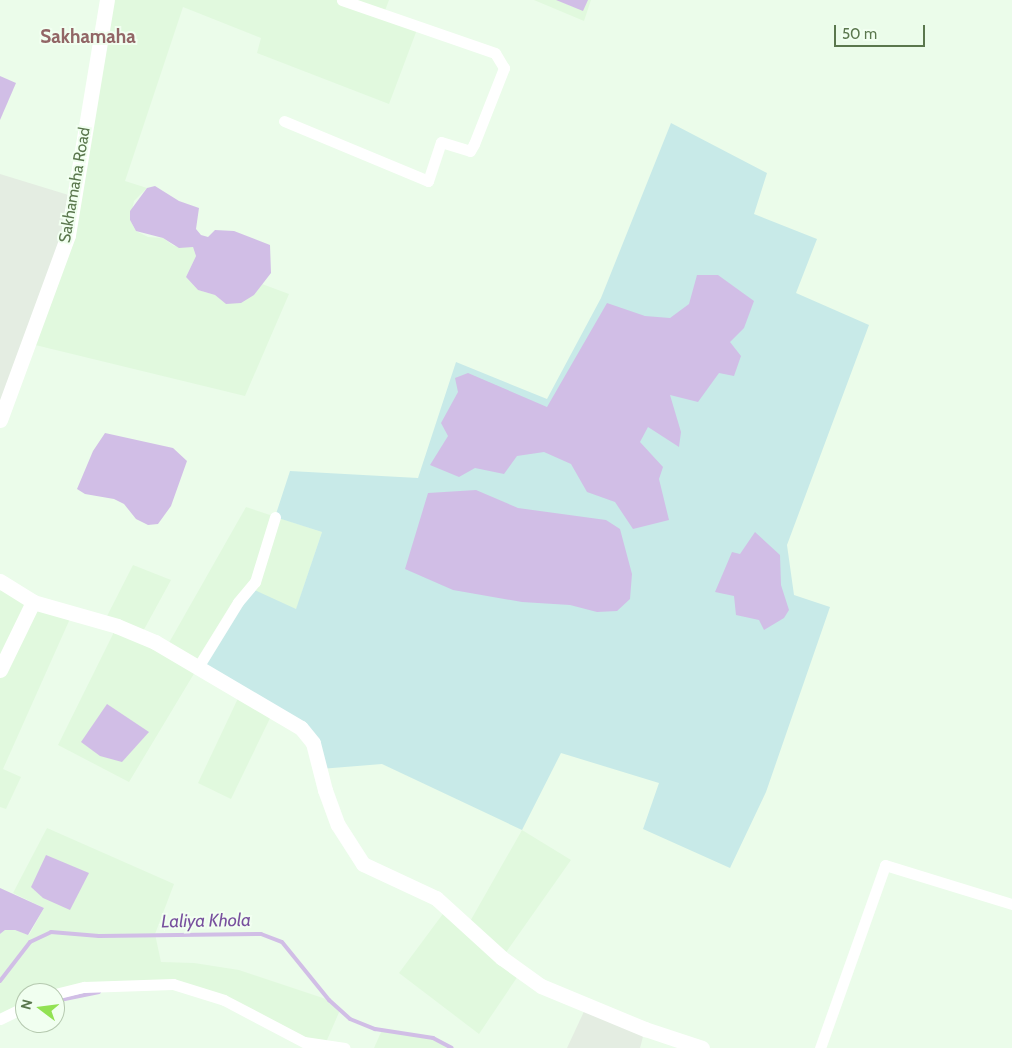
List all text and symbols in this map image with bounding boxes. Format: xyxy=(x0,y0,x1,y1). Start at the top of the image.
scale bar xyxy=(837,15,928,47)
text: 50 m xyxy=(842,25,877,43)
district label: Sakhamaha xyxy=(40,26,136,48)
street label: Sakhamaha Road xyxy=(55,126,95,244)
water label: Laliya Khola xyxy=(161,909,251,933)
north arrow xyxy=(15,983,65,1033)
text: N xyxy=(17,997,36,1011)

